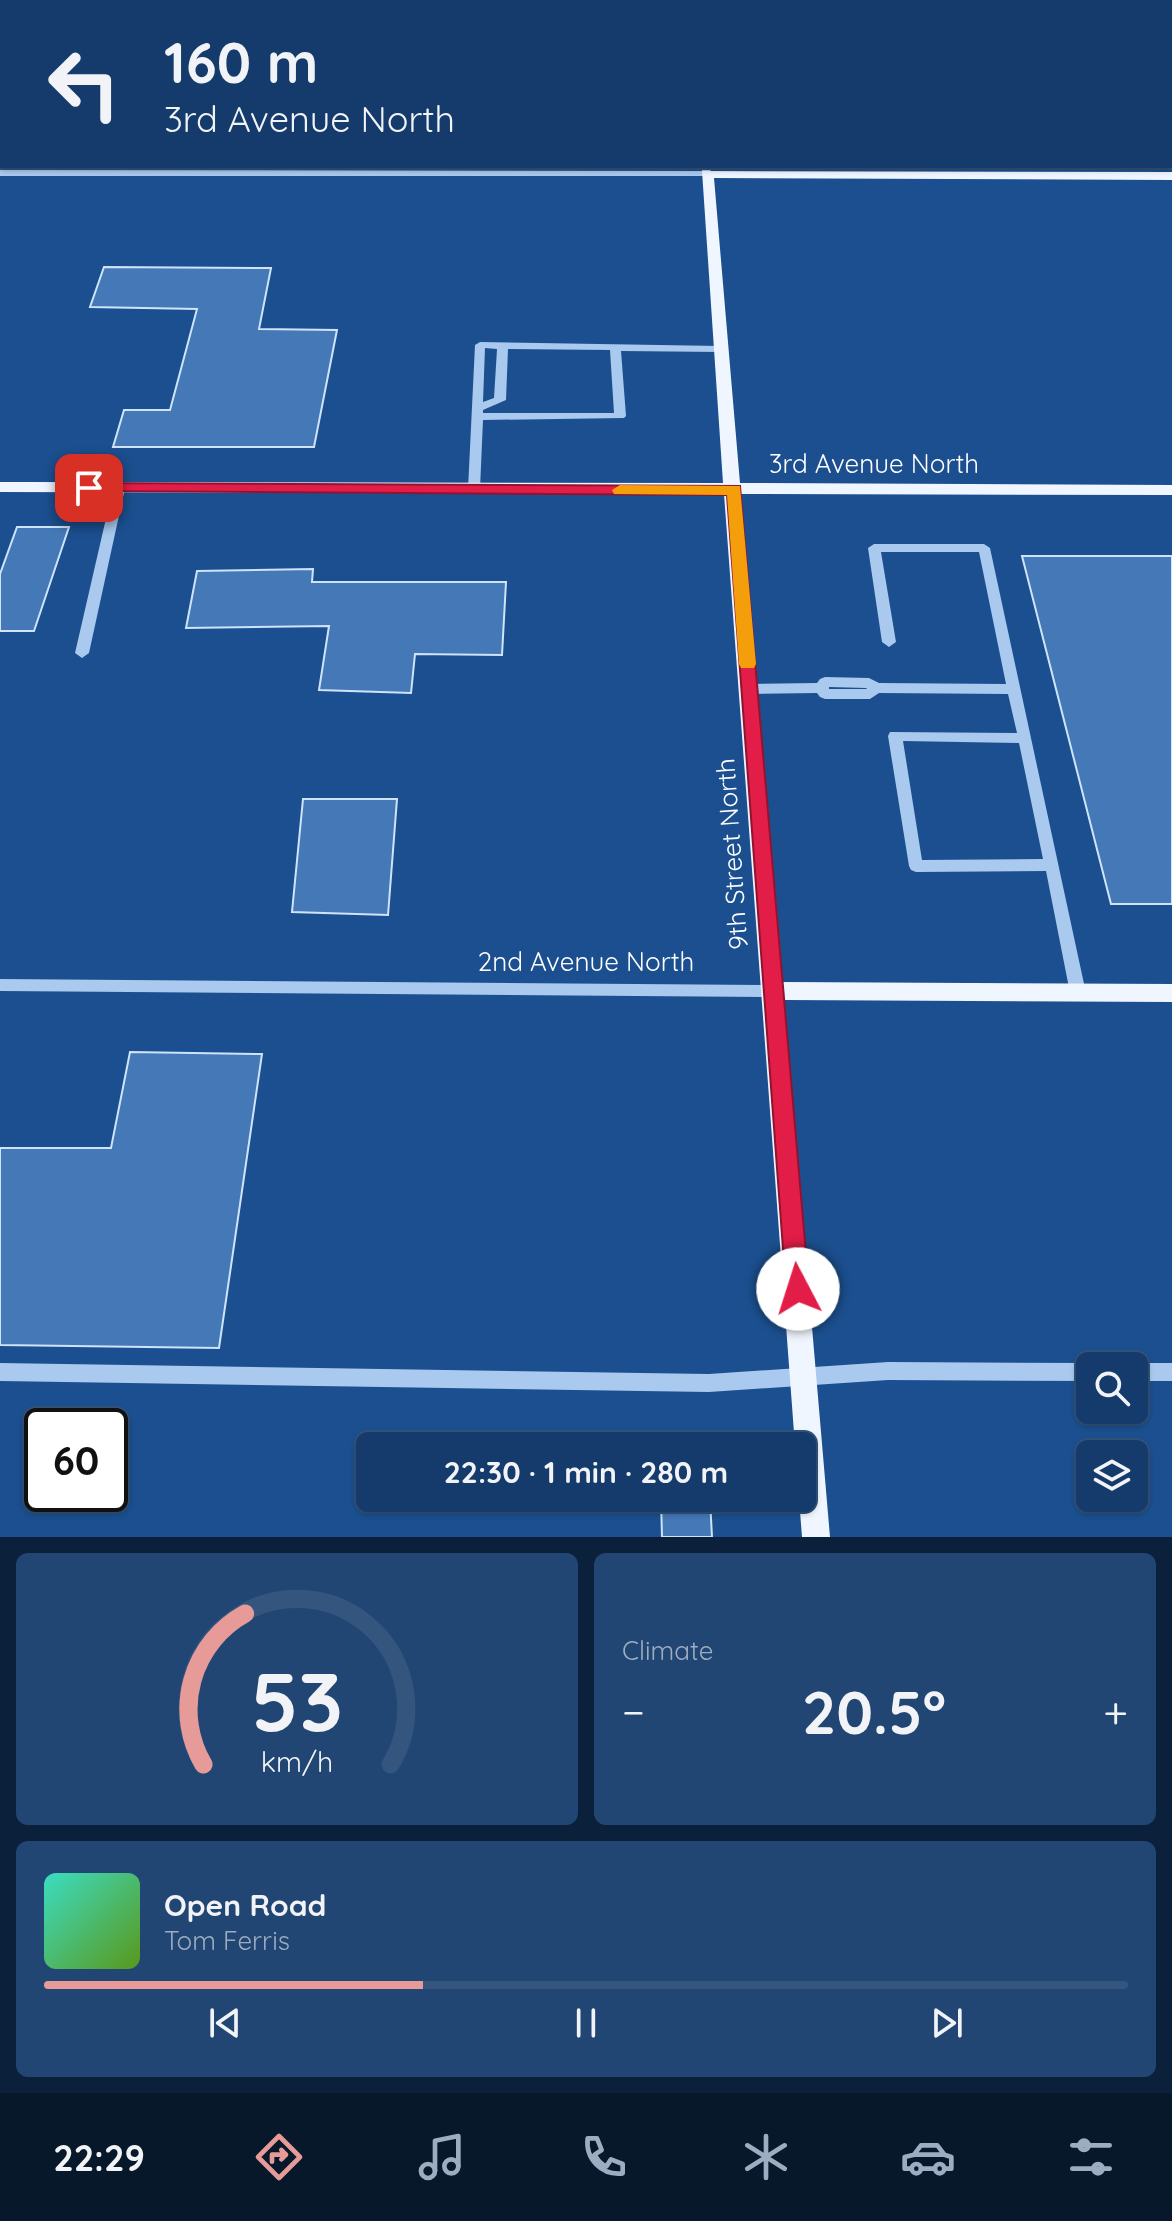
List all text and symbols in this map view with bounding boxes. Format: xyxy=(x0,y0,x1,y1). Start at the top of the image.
text: 160 m xyxy=(164,27,318,97)
icon: left xyxy=(32,32,136,136)
text: 3rd Avenue North xyxy=(164,96,455,141)
street label: 3rd Avenue North xyxy=(769,447,979,480)
pin xyxy=(55,454,123,522)
icon: arrive xyxy=(67,466,111,510)
street label: 9th Street North xyxy=(708,757,755,951)
street label: 2nd Avenue North xyxy=(478,945,694,978)
position arrow xyxy=(756,1247,840,1331)
map controls xyxy=(1076,1352,1148,1512)
button: search xyxy=(1076,1352,1148,1424)
speed limit sign: 60 xyxy=(24,1408,128,1512)
button: layers xyxy=(1076,1440,1148,1512)
text: 22:30 · 1 min · 280 m xyxy=(444,1453,728,1491)
text: Climate xyxy=(622,1634,713,1667)
text: 53 xyxy=(251,1648,343,1752)
text: 20.5° xyxy=(802,1674,946,1749)
text: − xyxy=(622,1684,645,1739)
text: + xyxy=(1103,1684,1128,1739)
text: km/h xyxy=(261,1743,333,1779)
text: Open Road xyxy=(164,1886,326,1924)
text: Tom Ferris xyxy=(164,1924,290,1957)
icon: previous xyxy=(203,2001,247,2045)
icon: pause xyxy=(564,2001,608,2045)
icon: next xyxy=(925,2001,969,2045)
icon: directions xyxy=(251,2129,307,2185)
icon: music xyxy=(414,2129,470,2185)
icon: phone xyxy=(576,2129,632,2185)
icon: climate xyxy=(738,2129,794,2185)
icon: car xyxy=(900,2129,956,2185)
icon: filters xyxy=(1063,2129,1119,2185)
text: 22:29 xyxy=(53,2135,145,2180)

